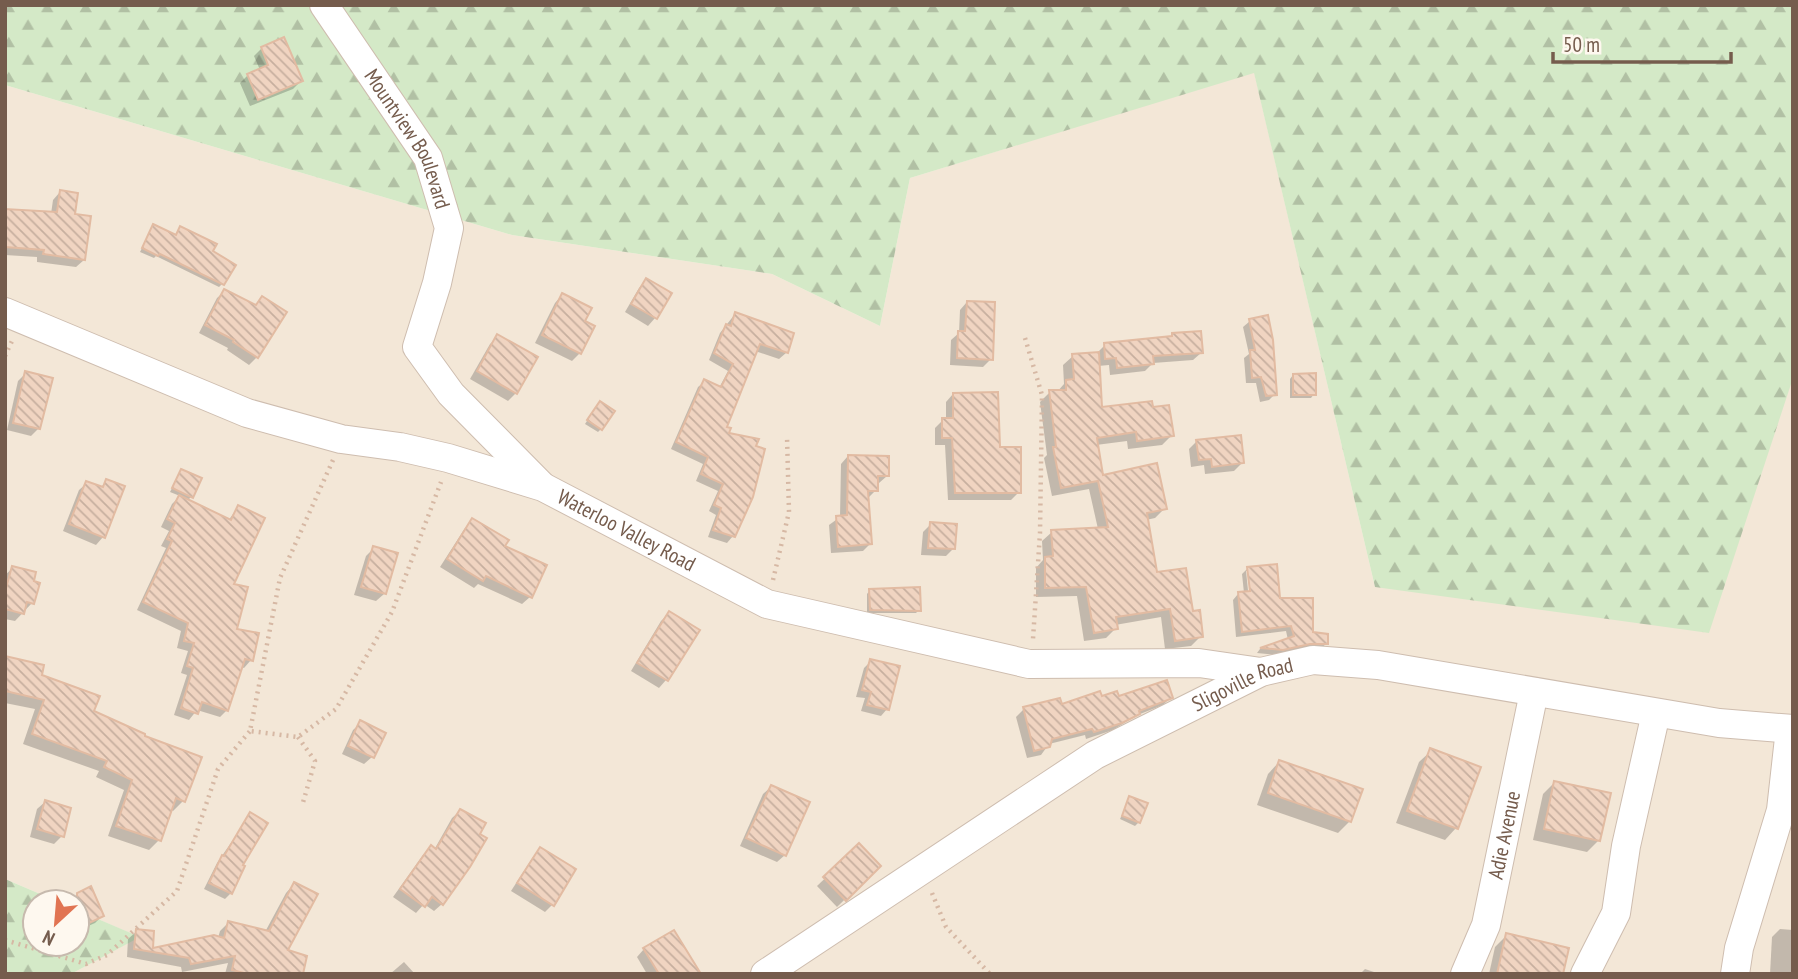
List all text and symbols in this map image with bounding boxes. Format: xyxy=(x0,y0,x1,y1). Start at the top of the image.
scale bar xyxy=(1553,21,1731,65)
text: 50 m xyxy=(1563,31,1600,58)
street label: Mountview Boulevard xyxy=(359,64,456,212)
street label: Waterloo Valley Road xyxy=(553,483,700,577)
street label: Sligoville Road xyxy=(1187,651,1295,717)
street label: Adie Avenue xyxy=(1482,789,1526,882)
north arrow xyxy=(21,888,91,958)
text: N xyxy=(39,925,58,951)

